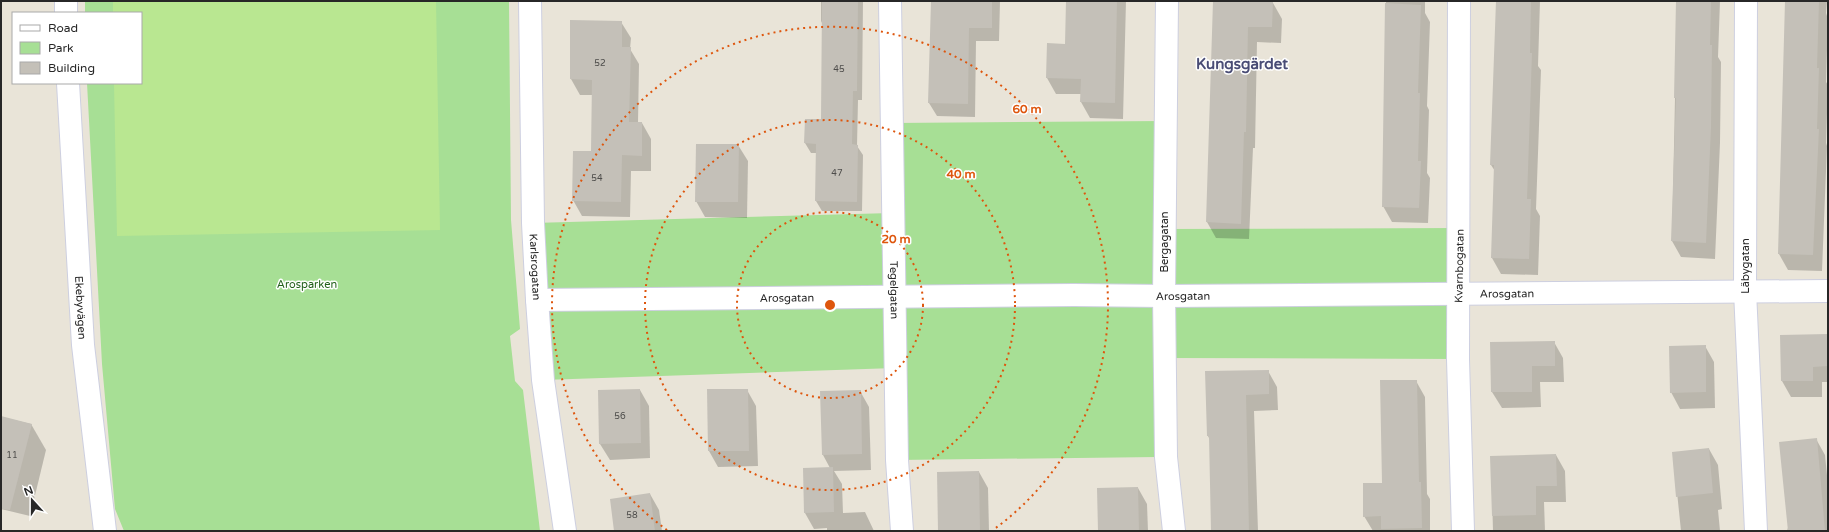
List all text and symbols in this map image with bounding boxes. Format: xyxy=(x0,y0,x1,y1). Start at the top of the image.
legend xyxy=(12,12,142,84)
text: Road xyxy=(48,21,78,35)
text: Park xyxy=(48,41,74,55)
district label: Kungsgärdet xyxy=(1196,55,1288,74)
house number: 52 xyxy=(594,58,606,69)
text: Building xyxy=(48,61,95,75)
house number: 45 xyxy=(833,64,845,75)
text: 60 m xyxy=(1012,102,1042,116)
text: 40 m xyxy=(946,167,976,181)
house number: 47 xyxy=(831,168,843,179)
house number: 54 xyxy=(591,173,603,184)
street label: Bergagatan xyxy=(1158,211,1171,273)
street label: Kvarnbogatan xyxy=(1452,229,1467,303)
text: 20 m xyxy=(881,232,911,246)
street label: Karlsrogatan xyxy=(527,233,543,301)
street label: Läbygatan xyxy=(1739,238,1752,294)
street label: Tegelgatan xyxy=(887,261,901,319)
street label: Ekebyvägen xyxy=(72,275,89,340)
park label: Arosparken xyxy=(277,278,337,291)
street label: Arosgatan xyxy=(1480,287,1534,301)
street label: Arosgatan xyxy=(1156,290,1210,303)
street label: Arosgatan xyxy=(760,291,814,305)
centre of rings xyxy=(823,298,837,312)
house number: 56 xyxy=(614,411,626,422)
house number: 11 xyxy=(6,450,18,461)
north arrow xyxy=(12,480,52,520)
text: N xyxy=(22,483,35,499)
house number: 58 xyxy=(626,510,638,521)

